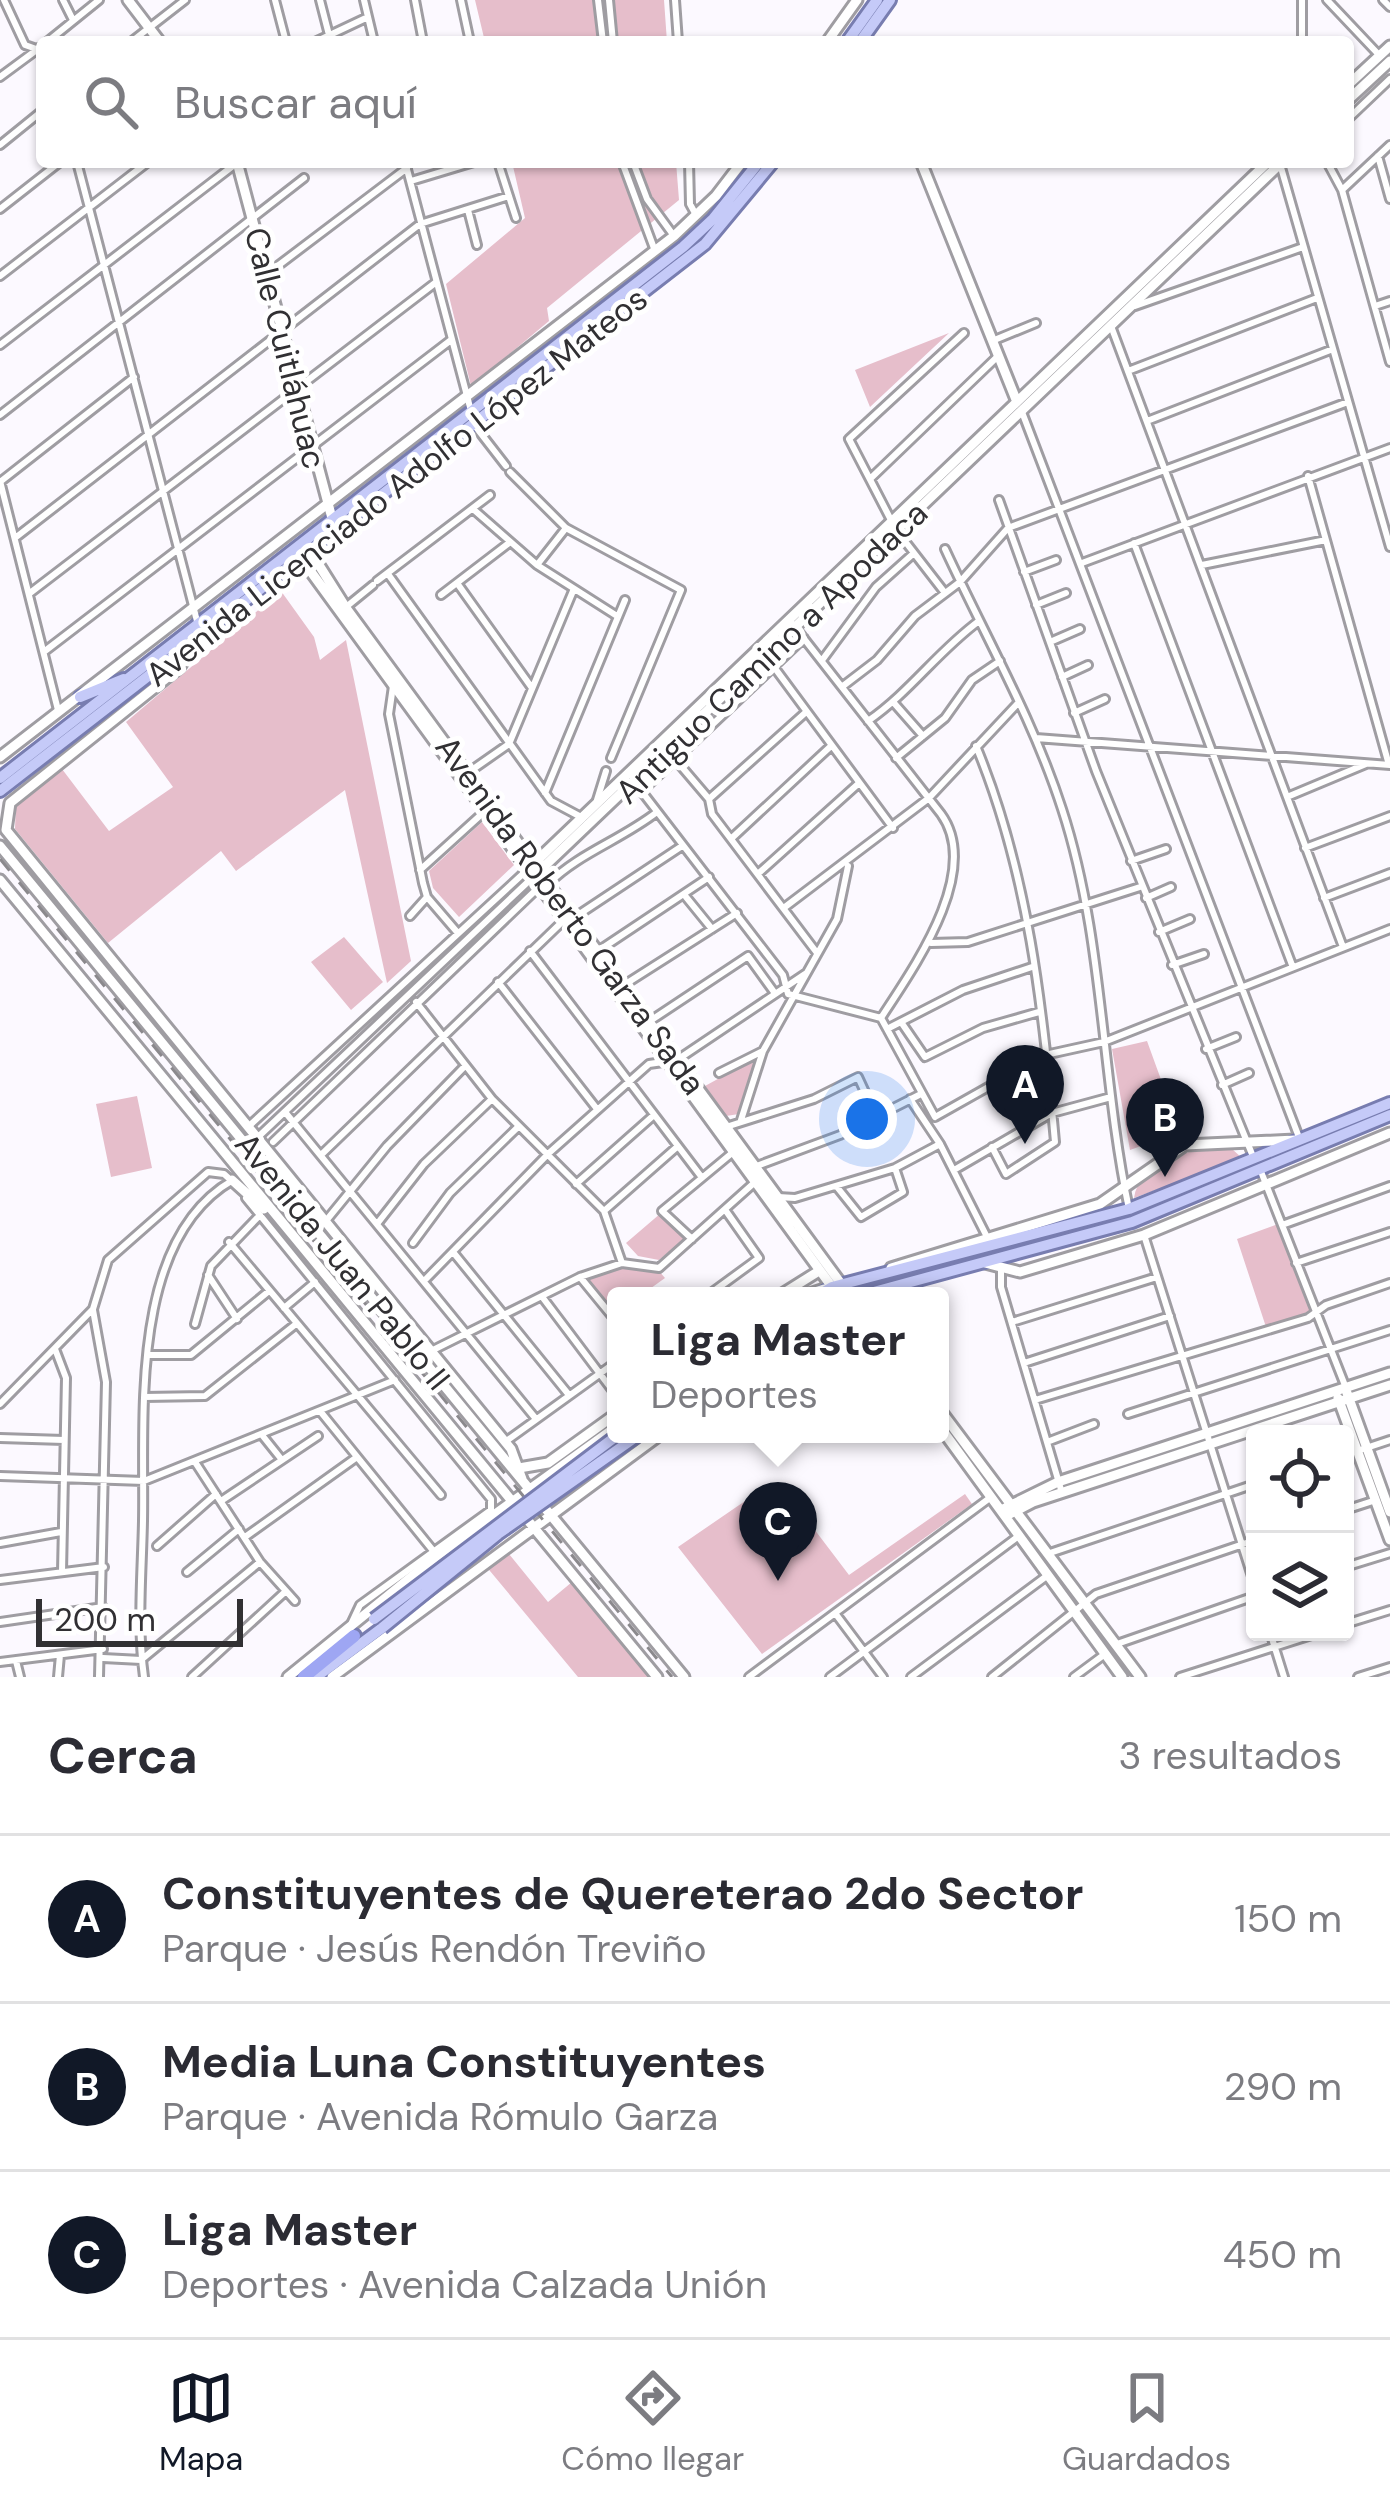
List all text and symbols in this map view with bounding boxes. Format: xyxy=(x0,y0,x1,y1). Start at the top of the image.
search box xyxy=(36,36,1354,168)
icon: search xyxy=(78,69,144,135)
text: Buscar aquí xyxy=(174,73,417,132)
street label: Calle Cuitláhuac xyxy=(235,223,336,473)
street label: Avenida Licenciado Adolfo López Mateos xyxy=(137,277,656,696)
street label: Antiguo Camino a Apodaca xyxy=(606,492,937,813)
street label: Avenida Roberto Garza Sada xyxy=(426,727,715,1103)
pin: A xyxy=(986,1045,1064,1144)
pin: B xyxy=(1126,1078,1204,1177)
your location xyxy=(837,1089,897,1149)
street label: Avenida Juan Pablo II xyxy=(226,1124,460,1399)
popup xyxy=(607,1287,949,1443)
text: Liga Master xyxy=(650,1310,906,1369)
text: Deportes xyxy=(650,1369,818,1420)
map controls xyxy=(1246,1425,1354,1641)
button: locate xyxy=(1246,1425,1354,1533)
pin: C xyxy=(739,1482,817,1581)
button: layers xyxy=(1246,1533,1354,1641)
scale bar xyxy=(36,1593,243,1646)
text: 200 m xyxy=(54,1598,156,1641)
text: Cerca xyxy=(48,1722,198,1789)
text: 3 resultados xyxy=(1118,1730,1342,1781)
text: Constituyentes de Quereterao 2do Sector xyxy=(162,1864,1083,1923)
text: A xyxy=(73,1893,101,1944)
text: 150 m xyxy=(1234,1893,1342,1944)
text: Parque · Jesús Rendón Treviño xyxy=(162,1923,707,1974)
text: Media Luna Constituyentes xyxy=(162,2032,766,2091)
text: B xyxy=(75,2061,99,2112)
text: 290 m xyxy=(1224,2061,1342,2112)
text: Parque · Avenida Rómulo Garza xyxy=(162,2091,718,2142)
text: Liga Master xyxy=(162,2200,417,2259)
text: C xyxy=(73,2229,101,2280)
text: 450 m xyxy=(1223,2229,1342,2280)
text: Deportes · Avenida Calzada Unión xyxy=(162,2259,767,2310)
tab: Mapa xyxy=(159,2365,243,2480)
tab: Cómo llegar xyxy=(561,2365,744,2480)
tab: Guardados xyxy=(1062,2365,1231,2480)

